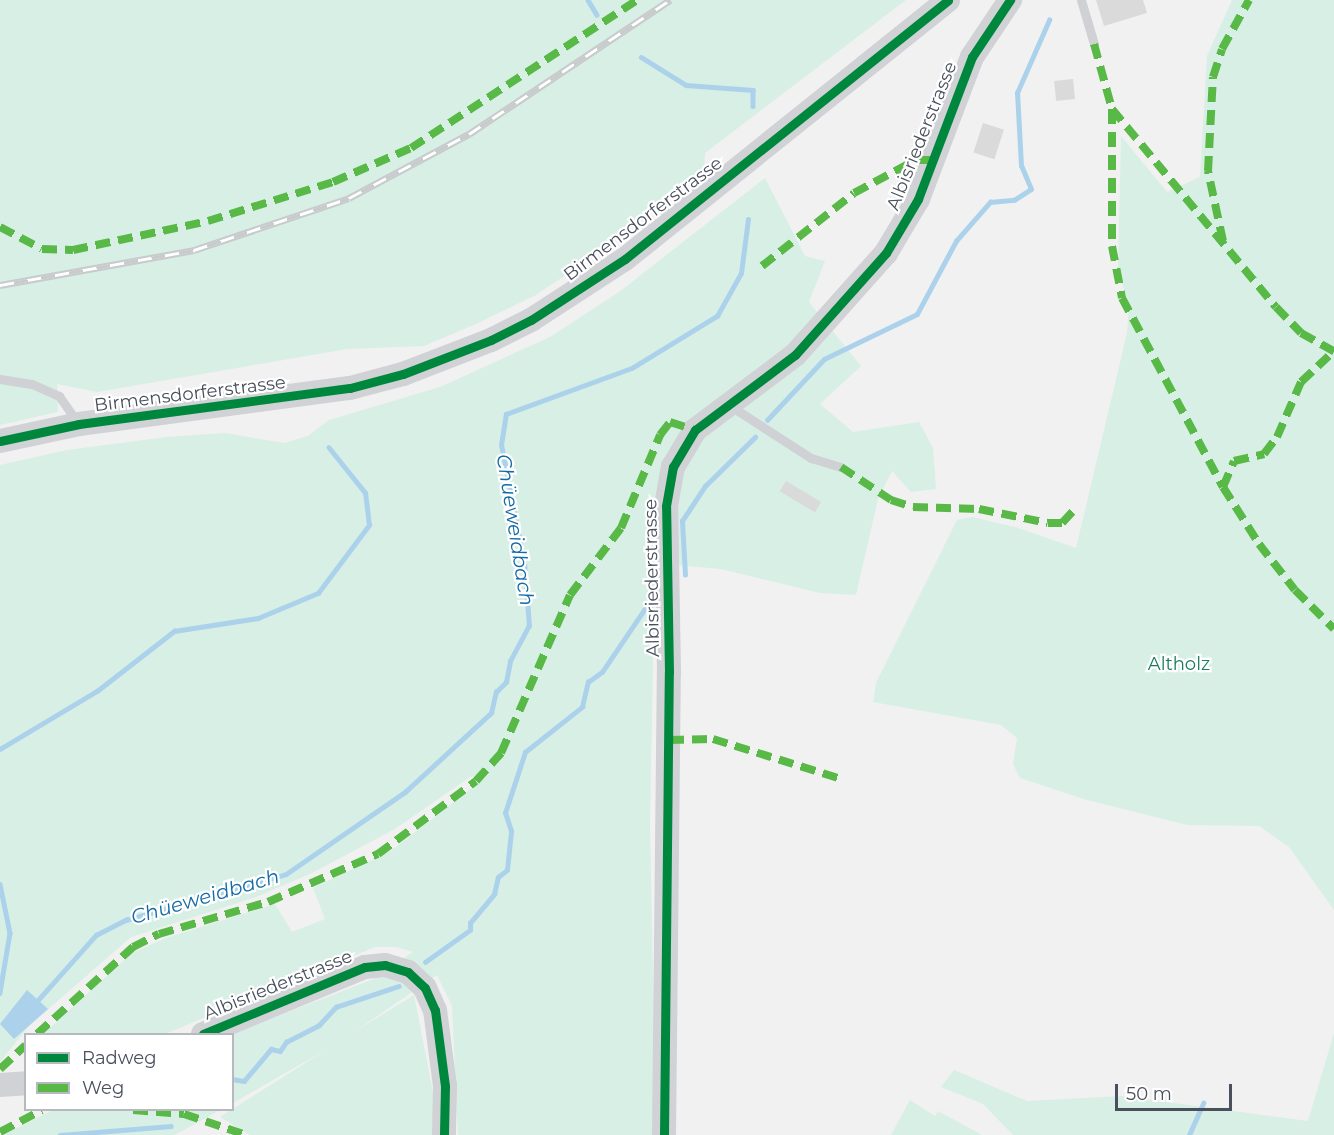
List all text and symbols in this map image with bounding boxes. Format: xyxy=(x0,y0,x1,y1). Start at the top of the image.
street label: Albisriederstrasse xyxy=(882,59,962,213)
street label: Birmensdorferstrasse xyxy=(560,152,726,286)
street label: Birmensdorferstrasse xyxy=(93,372,287,416)
water label: Chüeweidbach xyxy=(491,452,539,608)
street label: Albisriederstrasse xyxy=(640,499,664,657)
park label: Altholz xyxy=(1148,653,1210,675)
water label: Chüeweidbach xyxy=(128,864,282,930)
street label: Albisriederstrasse xyxy=(201,945,355,1025)
legend xyxy=(24,1033,234,1111)
text: Radweg xyxy=(82,1047,157,1069)
scale bar xyxy=(1118,1072,1235,1110)
text: Weg xyxy=(82,1077,124,1099)
text: 50 m xyxy=(1126,1083,1172,1105)

